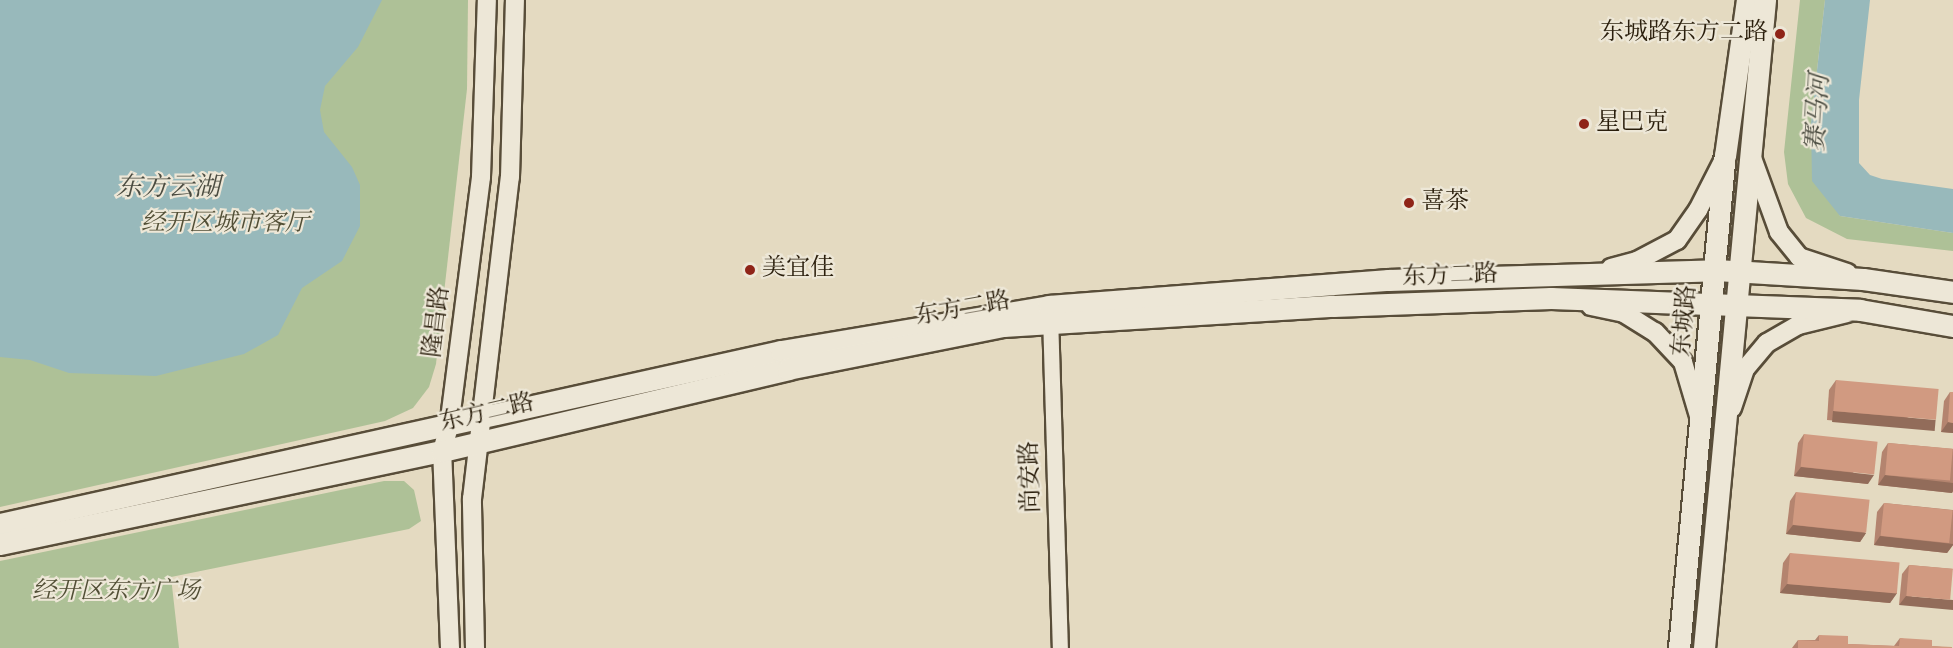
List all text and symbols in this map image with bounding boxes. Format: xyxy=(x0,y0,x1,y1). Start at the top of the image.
place label: 东城路东方二路 xyxy=(1600,20,1768,48)
marker: 东城路东方二路 xyxy=(1773,27,1787,41)
water label: 赛马河 xyxy=(1801,73,1837,153)
place label: 星巴克 xyxy=(1596,110,1668,138)
marker: 星巴克 xyxy=(1577,117,1591,131)
water label: 东方云湖 xyxy=(116,173,220,205)
place label: 喜茶 xyxy=(1421,189,1469,217)
marker: 喜茶 xyxy=(1402,196,1416,210)
park label: 经开区城市客厅 xyxy=(141,211,309,239)
place label: 美宜佳 xyxy=(762,256,834,284)
street label: 东方二路 xyxy=(1402,261,1498,293)
marker: 美宜佳 xyxy=(743,263,757,277)
street label: 东城路 xyxy=(1669,284,1703,358)
street label: 隆昌路 xyxy=(419,285,457,359)
street label: 东方二路 xyxy=(913,287,1013,333)
street label: 东方二路 xyxy=(437,389,537,439)
street label: 尚安路 xyxy=(1016,441,1048,513)
park label: 经开区东方广场 xyxy=(32,579,200,607)

